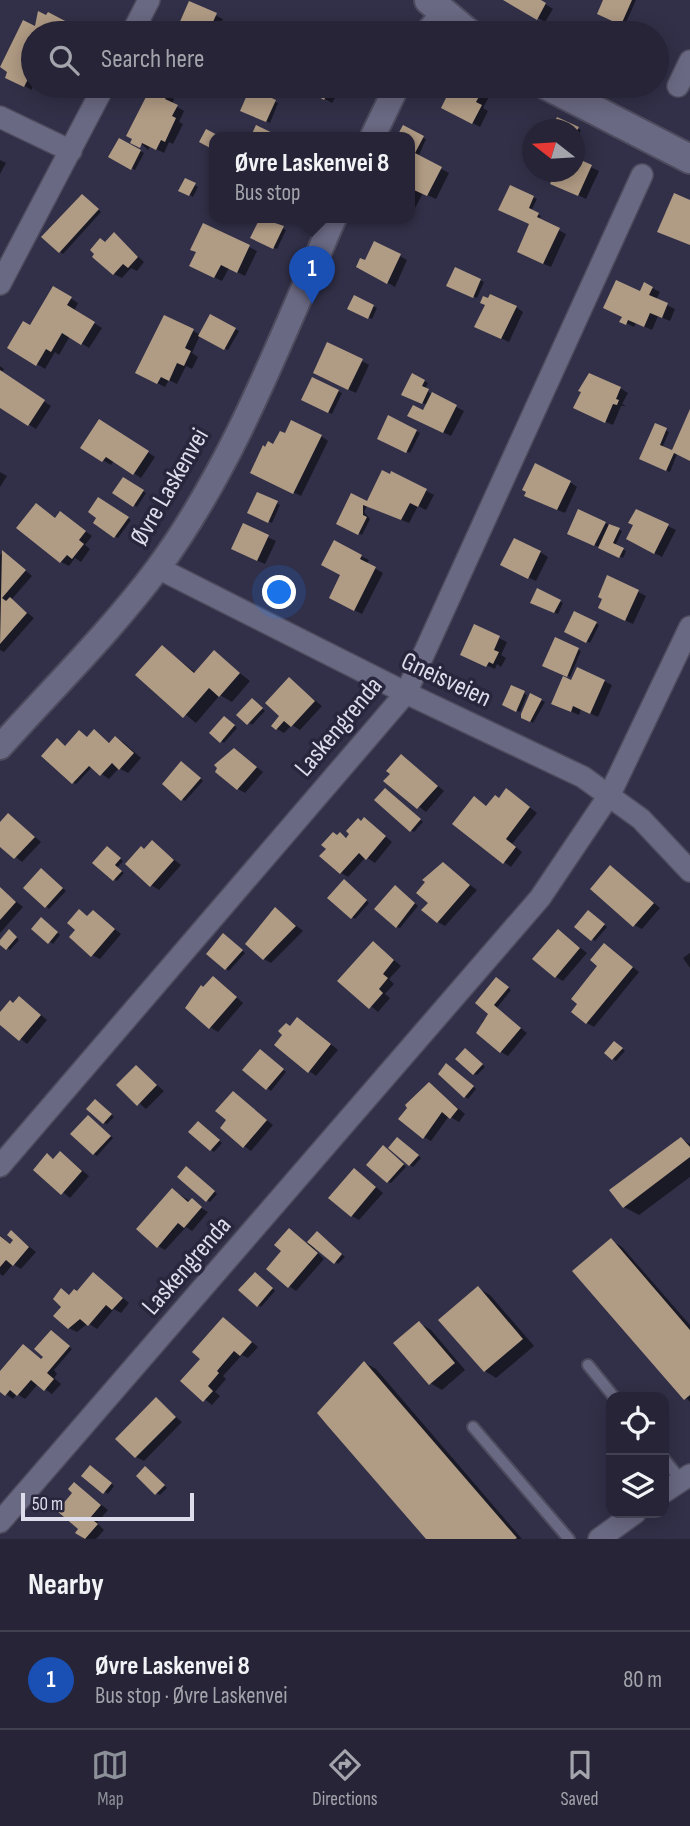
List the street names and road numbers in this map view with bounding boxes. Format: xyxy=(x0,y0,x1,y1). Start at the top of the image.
street label: Øvre Laskenvei xyxy=(124,423,216,551)
street label: Gneisveien xyxy=(396,646,496,714)
street label: Laskengrenda xyxy=(289,671,389,783)
street label: Laskengrenda xyxy=(136,1211,238,1321)

